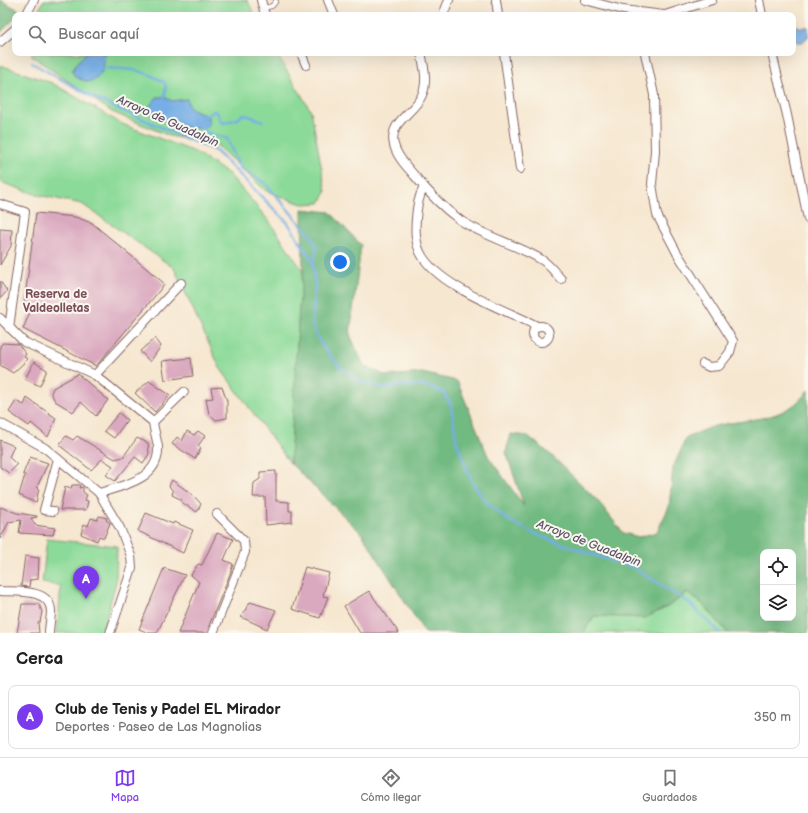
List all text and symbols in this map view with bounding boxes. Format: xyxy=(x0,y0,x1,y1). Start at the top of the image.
search box xyxy=(12,12,796,56)
icon: search xyxy=(26,23,48,45)
text: Buscar aquí xyxy=(58,25,139,44)
water label: Arroyo de Guadalpin xyxy=(113,92,221,151)
your location xyxy=(330,252,350,272)
district label: Reserva de Valdeolletas xyxy=(23,287,89,316)
water label: Arroyo de Guadalpin xyxy=(534,516,643,570)
map controls xyxy=(760,549,796,621)
button: locate xyxy=(760,549,796,585)
pin: A xyxy=(73,566,99,599)
button: layers xyxy=(760,585,796,621)
text: Cerca xyxy=(16,649,63,669)
text: Club de Tenis y Padel EL Mirador xyxy=(55,700,280,719)
text: A xyxy=(26,709,34,725)
text: 350 m xyxy=(754,709,791,725)
text: Deportes · Paseo de Las Magnolias xyxy=(55,719,262,735)
tab: Mapa xyxy=(111,767,139,804)
tab: Cómo llegar xyxy=(361,767,421,804)
tab: Guardados xyxy=(642,767,697,804)

